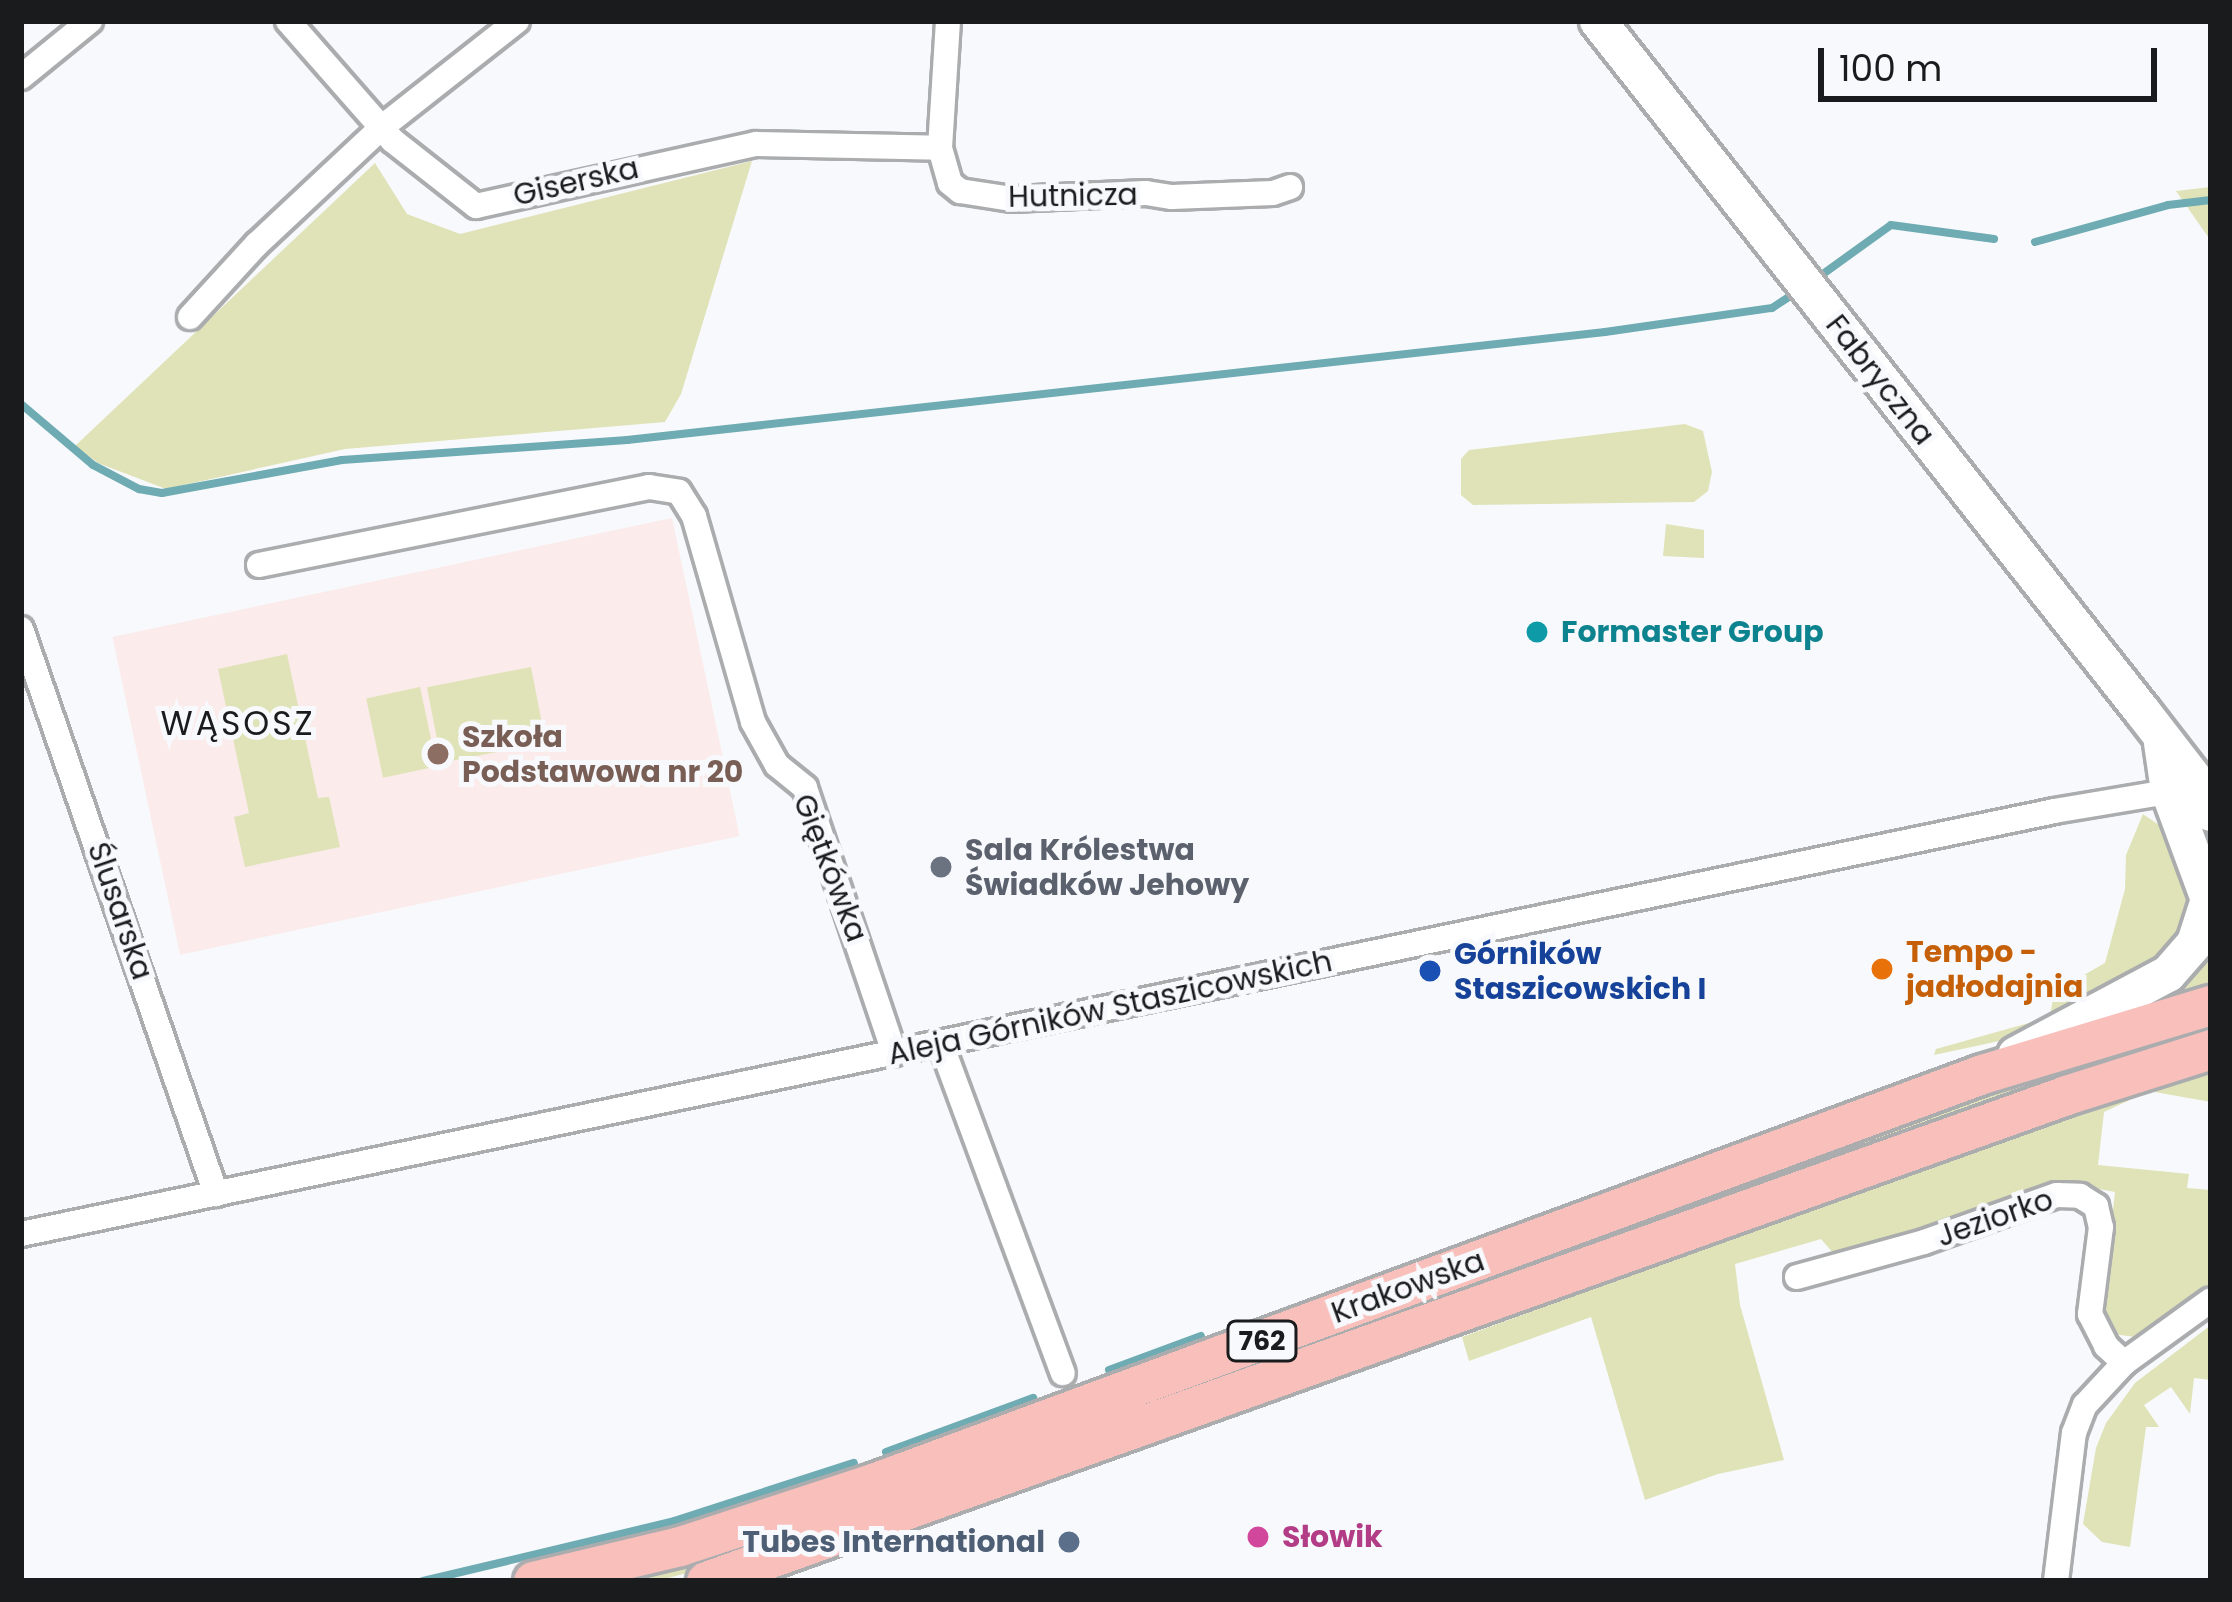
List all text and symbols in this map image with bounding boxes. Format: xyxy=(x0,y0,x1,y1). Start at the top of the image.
scale bar xyxy=(1824,24,2163,98)
text: 100 m xyxy=(1839,43,1942,94)
street label: Giserska xyxy=(510,150,642,214)
street label: Hutnicza xyxy=(1008,177,1138,215)
street label: Fabryczna xyxy=(1818,308,1942,452)
place label: Formaster Group xyxy=(1561,614,1823,650)
marker: Formaster Group xyxy=(1524,619,1550,645)
district label: WĄSOSZ xyxy=(161,704,315,744)
place label: Szkoła Podstawowa nr 20 xyxy=(462,719,743,789)
marker: Szkoła Podstawowa nr 20 xyxy=(425,741,451,767)
street label: Giętkówka xyxy=(785,789,875,947)
place label: Sala Królestwa Świadków Jehowy xyxy=(965,832,1249,902)
street label: Ślusarska xyxy=(80,838,160,984)
marker: Sala Królestwa Świadków Jehowy xyxy=(928,854,954,880)
place label: Tempo - jadłodajnia xyxy=(1906,934,2083,1004)
place label: Górników Staszicowskich I xyxy=(1454,936,1706,1006)
street label: Aleja Górników Staszicowskich xyxy=(885,943,1335,1073)
marker: Tempo - jadłodajnia xyxy=(1869,956,1895,982)
marker: Górników Staszicowskich I xyxy=(1417,958,1443,984)
street label: Jeziorko xyxy=(1932,1181,2058,1255)
street label: Krakowska xyxy=(1327,1243,1489,1331)
road number: 762 xyxy=(1226,1320,1298,1362)
place label: Słowik xyxy=(1282,1519,1383,1555)
place label: Tubes International xyxy=(742,1524,1045,1560)
marker: Słowik xyxy=(1245,1524,1271,1550)
marker: Tubes International xyxy=(1056,1529,1082,1555)

